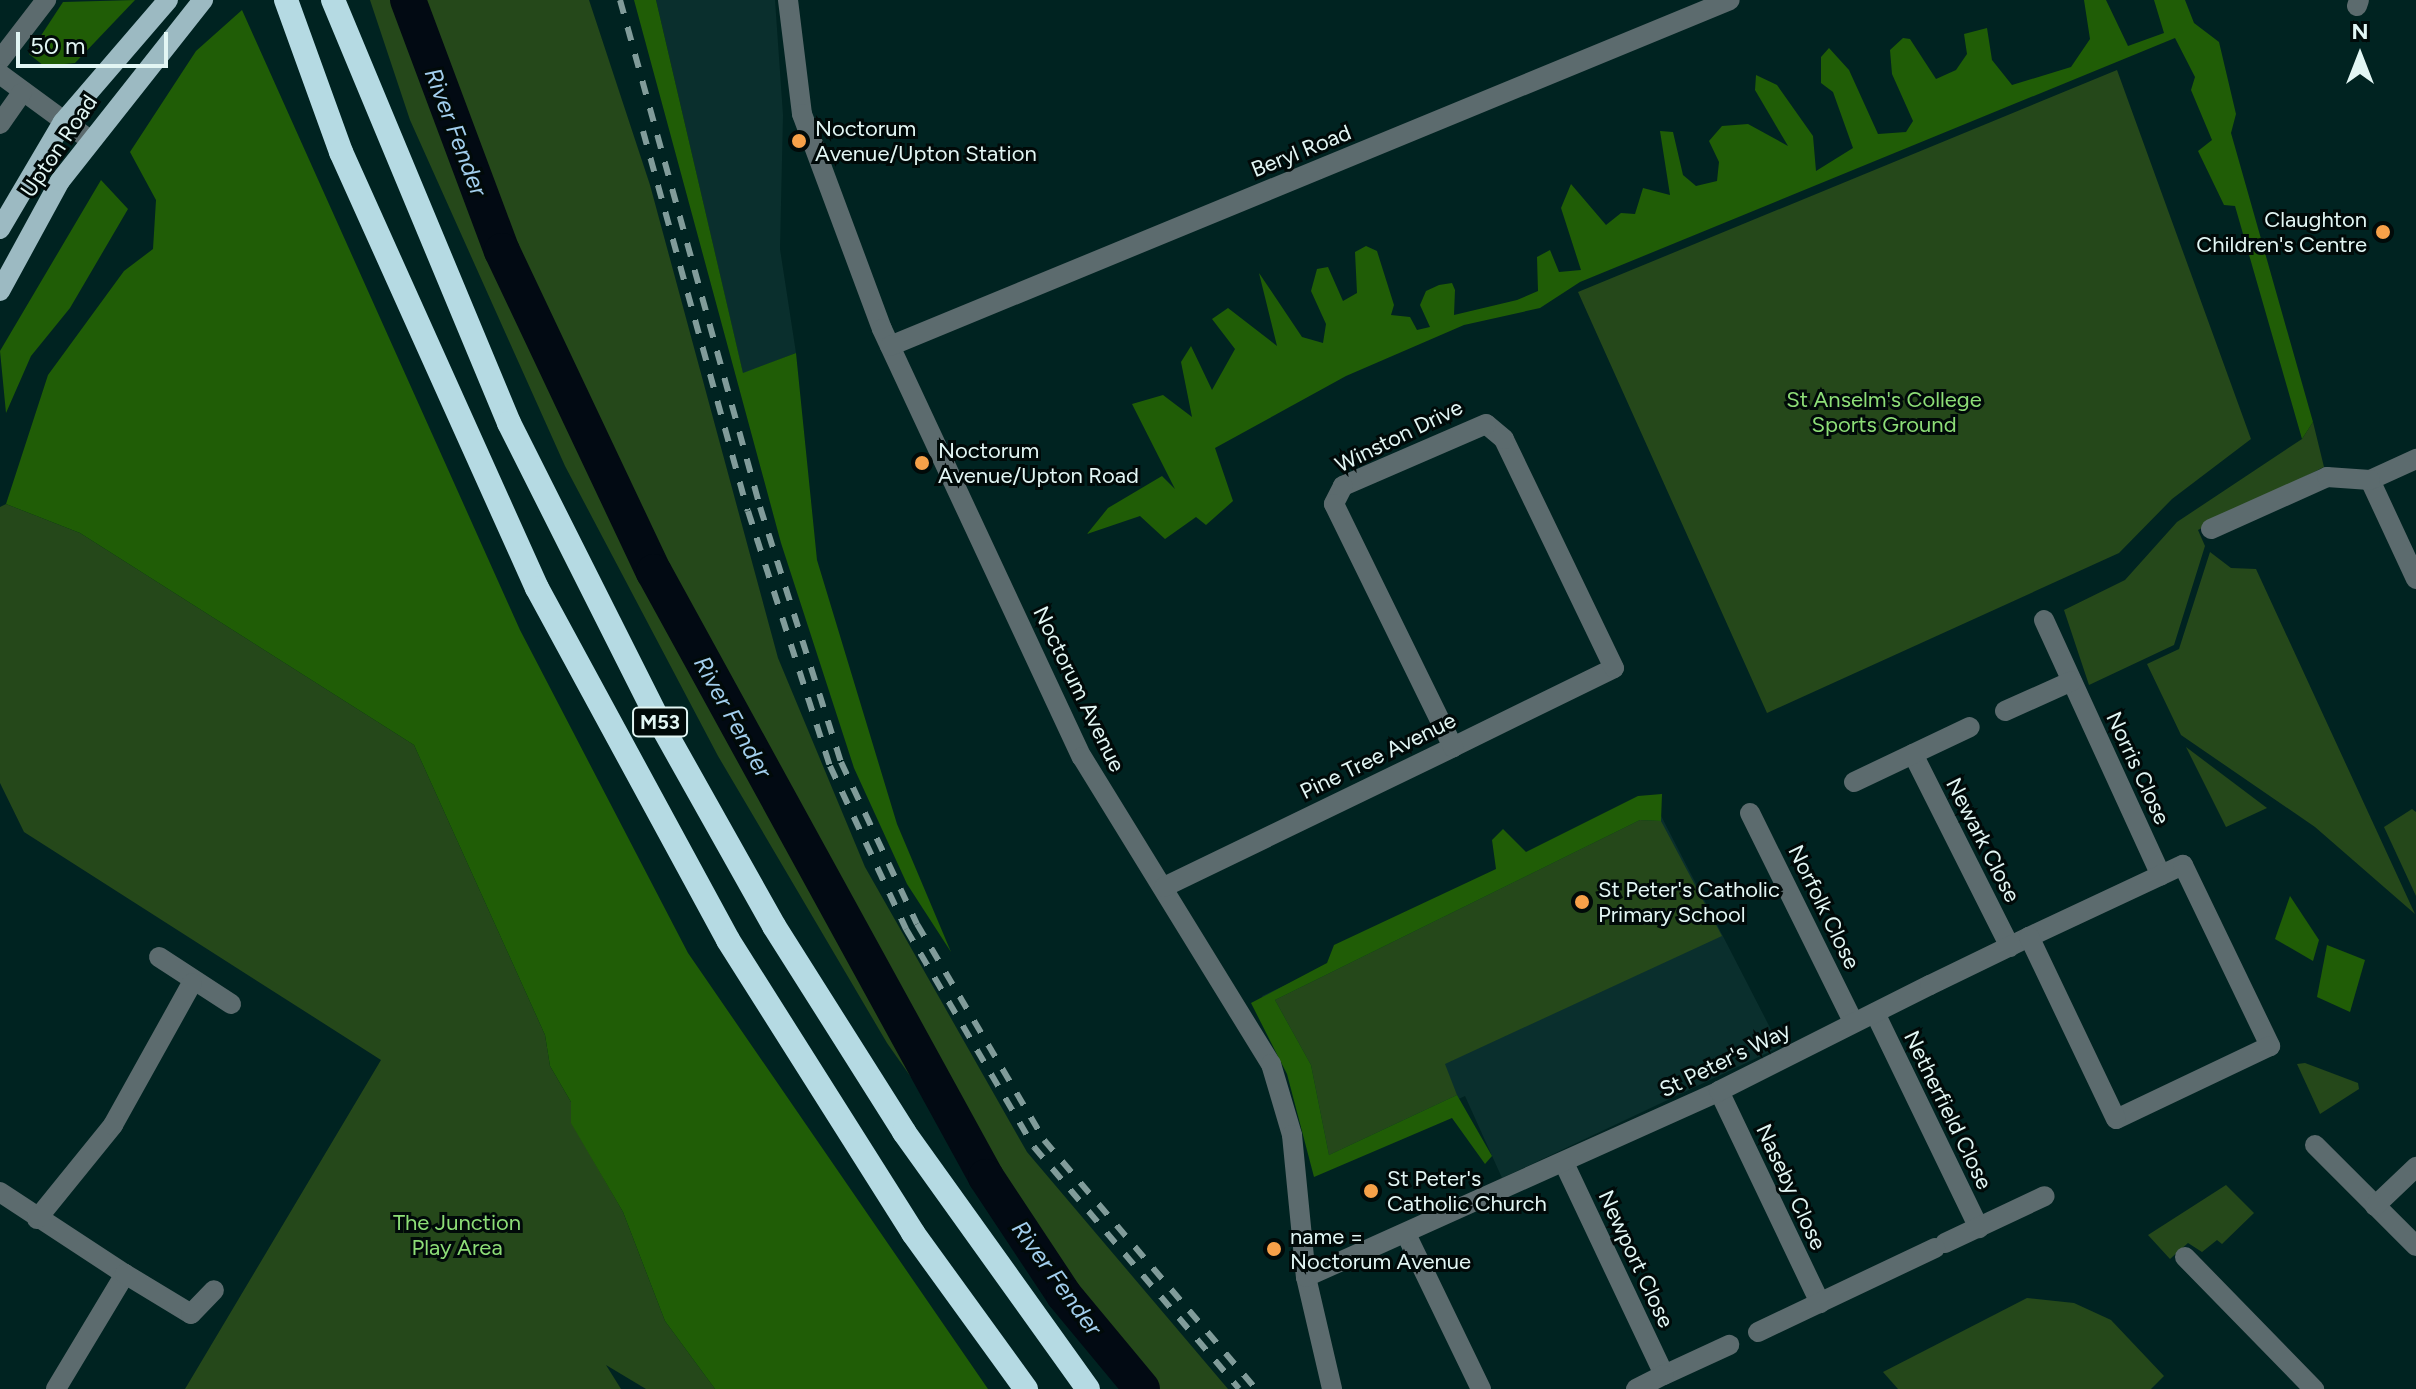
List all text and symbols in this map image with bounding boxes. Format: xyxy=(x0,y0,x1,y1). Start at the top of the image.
scale bar xyxy=(20,16,172,66)
north arrow xyxy=(2320,16,2400,96)
text: N xyxy=(2351,18,2369,45)
text: 50 m xyxy=(30,31,86,60)
water label: River Fender xyxy=(418,64,494,200)
street label: Upton Road xyxy=(15,90,103,202)
place label: Noctorum Avenue/Upton Station xyxy=(815,115,1037,166)
street label: Beryl Road xyxy=(1247,119,1355,183)
marker: Noctorum Avenue/Upton Station xyxy=(790,132,808,150)
place label: Claughton Children's Centre xyxy=(2196,206,2367,258)
marker: Claughton Children's Centre xyxy=(2374,223,2392,241)
park label: St Anselm's College Sports Ground xyxy=(1786,386,1982,438)
street label: Winston Drive xyxy=(1331,394,1467,478)
place label: Noctorum Avenue/Upton Road xyxy=(938,437,1139,488)
marker: Noctorum Avenue/Upton Road xyxy=(913,454,931,472)
street label: Noctorum Avenue xyxy=(1027,602,1131,776)
water label: River Fender xyxy=(688,651,778,783)
road number: M53 xyxy=(632,706,688,738)
street label: Pine Tree Avenue xyxy=(1296,707,1460,805)
street label: Norris Close xyxy=(2100,708,2176,828)
street label: Newark Close xyxy=(1940,773,2026,907)
street label: Norfolk Close xyxy=(1783,841,1865,973)
place label: St Peter's Catholic Primary School xyxy=(1598,876,1780,928)
marker: St Peter's Catholic Primary School xyxy=(1573,893,1591,911)
street label: St Peter's Way xyxy=(1655,1017,1795,1103)
street label: Netherfield Close xyxy=(1898,1026,1998,1194)
street label: Naseby Close xyxy=(1750,1120,1832,1254)
place label: St Peter's Catholic Church xyxy=(1387,1165,1547,1216)
marker: St Peter's Catholic Church xyxy=(1362,1182,1380,1200)
street label: Newport Close xyxy=(1593,1186,1679,1332)
park label: The Junction Play Area xyxy=(393,1209,521,1260)
water label: River Fender xyxy=(1006,1215,1108,1341)
place label: name = Noctorum Avenue xyxy=(1290,1223,1471,1274)
marker: name = Noctorum Avenue xyxy=(1265,1240,1283,1258)

